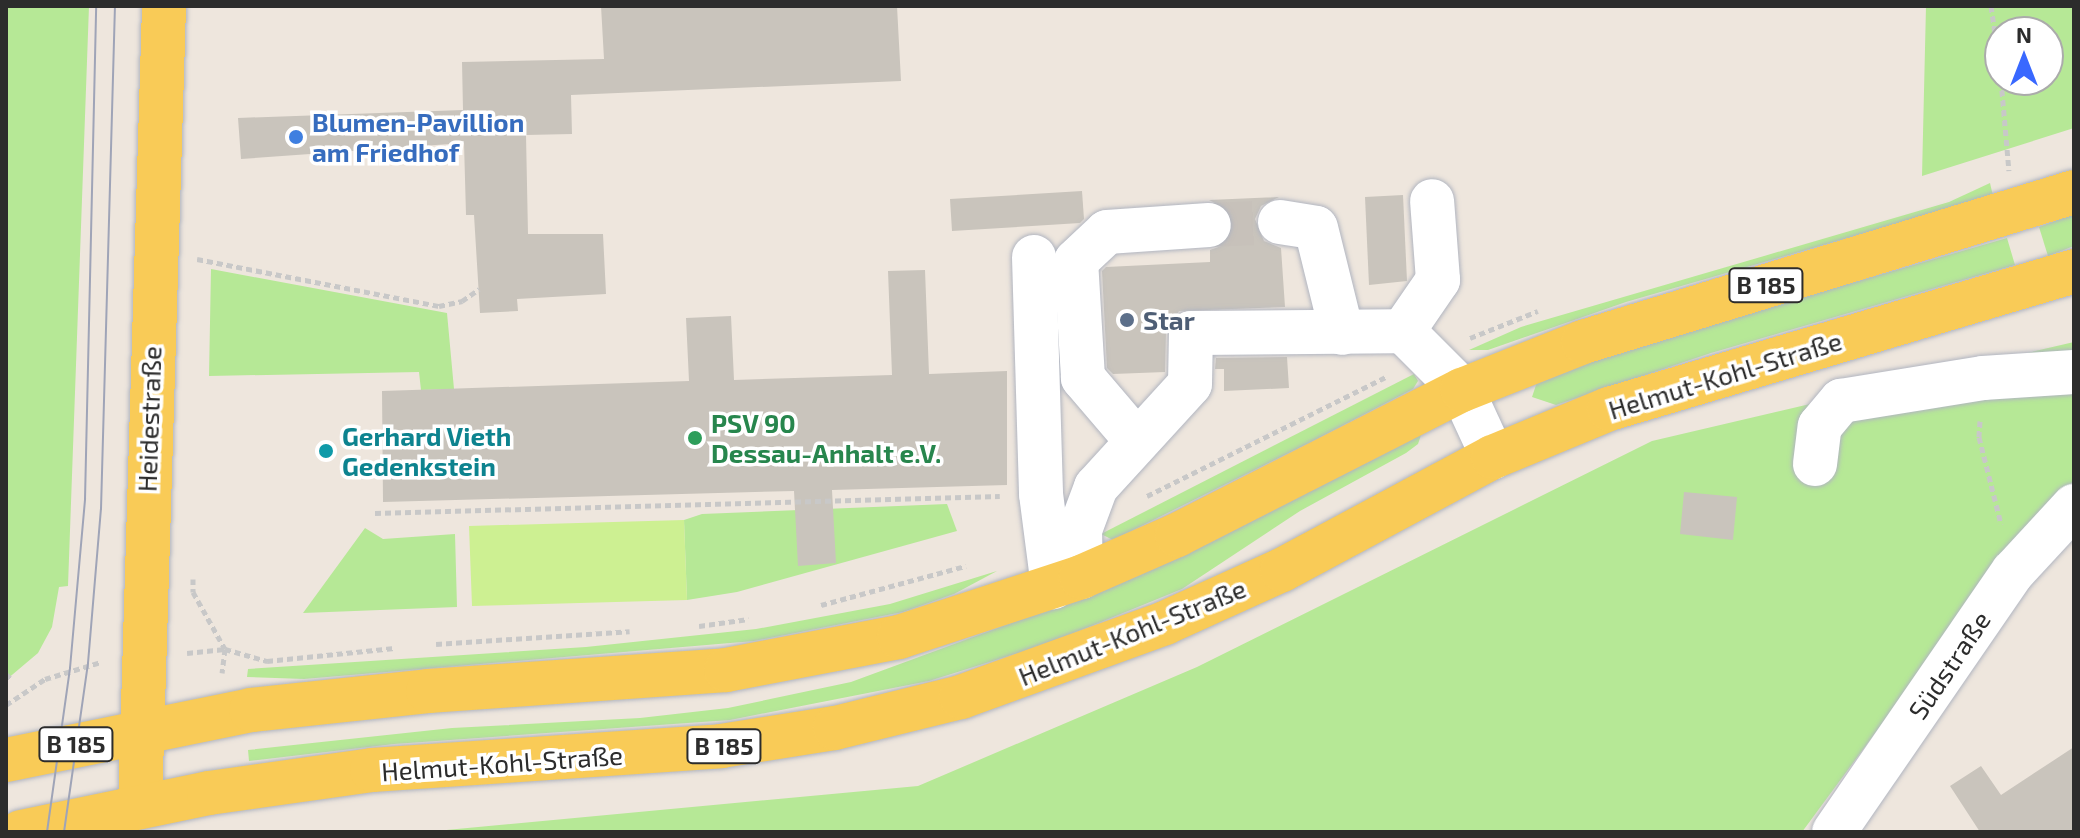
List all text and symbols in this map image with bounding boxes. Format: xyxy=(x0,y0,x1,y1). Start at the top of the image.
north arrow xyxy=(1984,16,2064,96)
text: N xyxy=(2016,21,2032,47)
place label: Blumen-Pavillion am Friedhof xyxy=(312,106,524,168)
marker: Blumen-Pavillion am Friedhof xyxy=(287,128,305,146)
road number: B 185 xyxy=(1728,265,1804,305)
place label: Star xyxy=(1143,304,1195,336)
marker: Star xyxy=(1118,311,1136,329)
street label: Helmut-Kohl-Straße xyxy=(1605,325,1845,425)
street label: Heidestraße xyxy=(131,346,167,492)
place label: PSV 90 Dessau-Anhalt e.V. xyxy=(711,407,941,468)
place label: Gerhard Vieth Gedenkstein xyxy=(342,420,512,482)
marker: PSV 90 Dessau-Anhalt e.V. xyxy=(686,429,704,447)
marker: Gerhard Vieth Gedenkstein xyxy=(317,442,335,460)
street label: Helmut-Kohl-Straße xyxy=(1014,572,1250,692)
street label: Südstraße xyxy=(1902,605,1996,725)
road number: B 185 xyxy=(38,724,114,764)
road number: B 185 xyxy=(686,726,762,766)
street label: Helmut-Kohl-Straße xyxy=(380,739,624,787)

